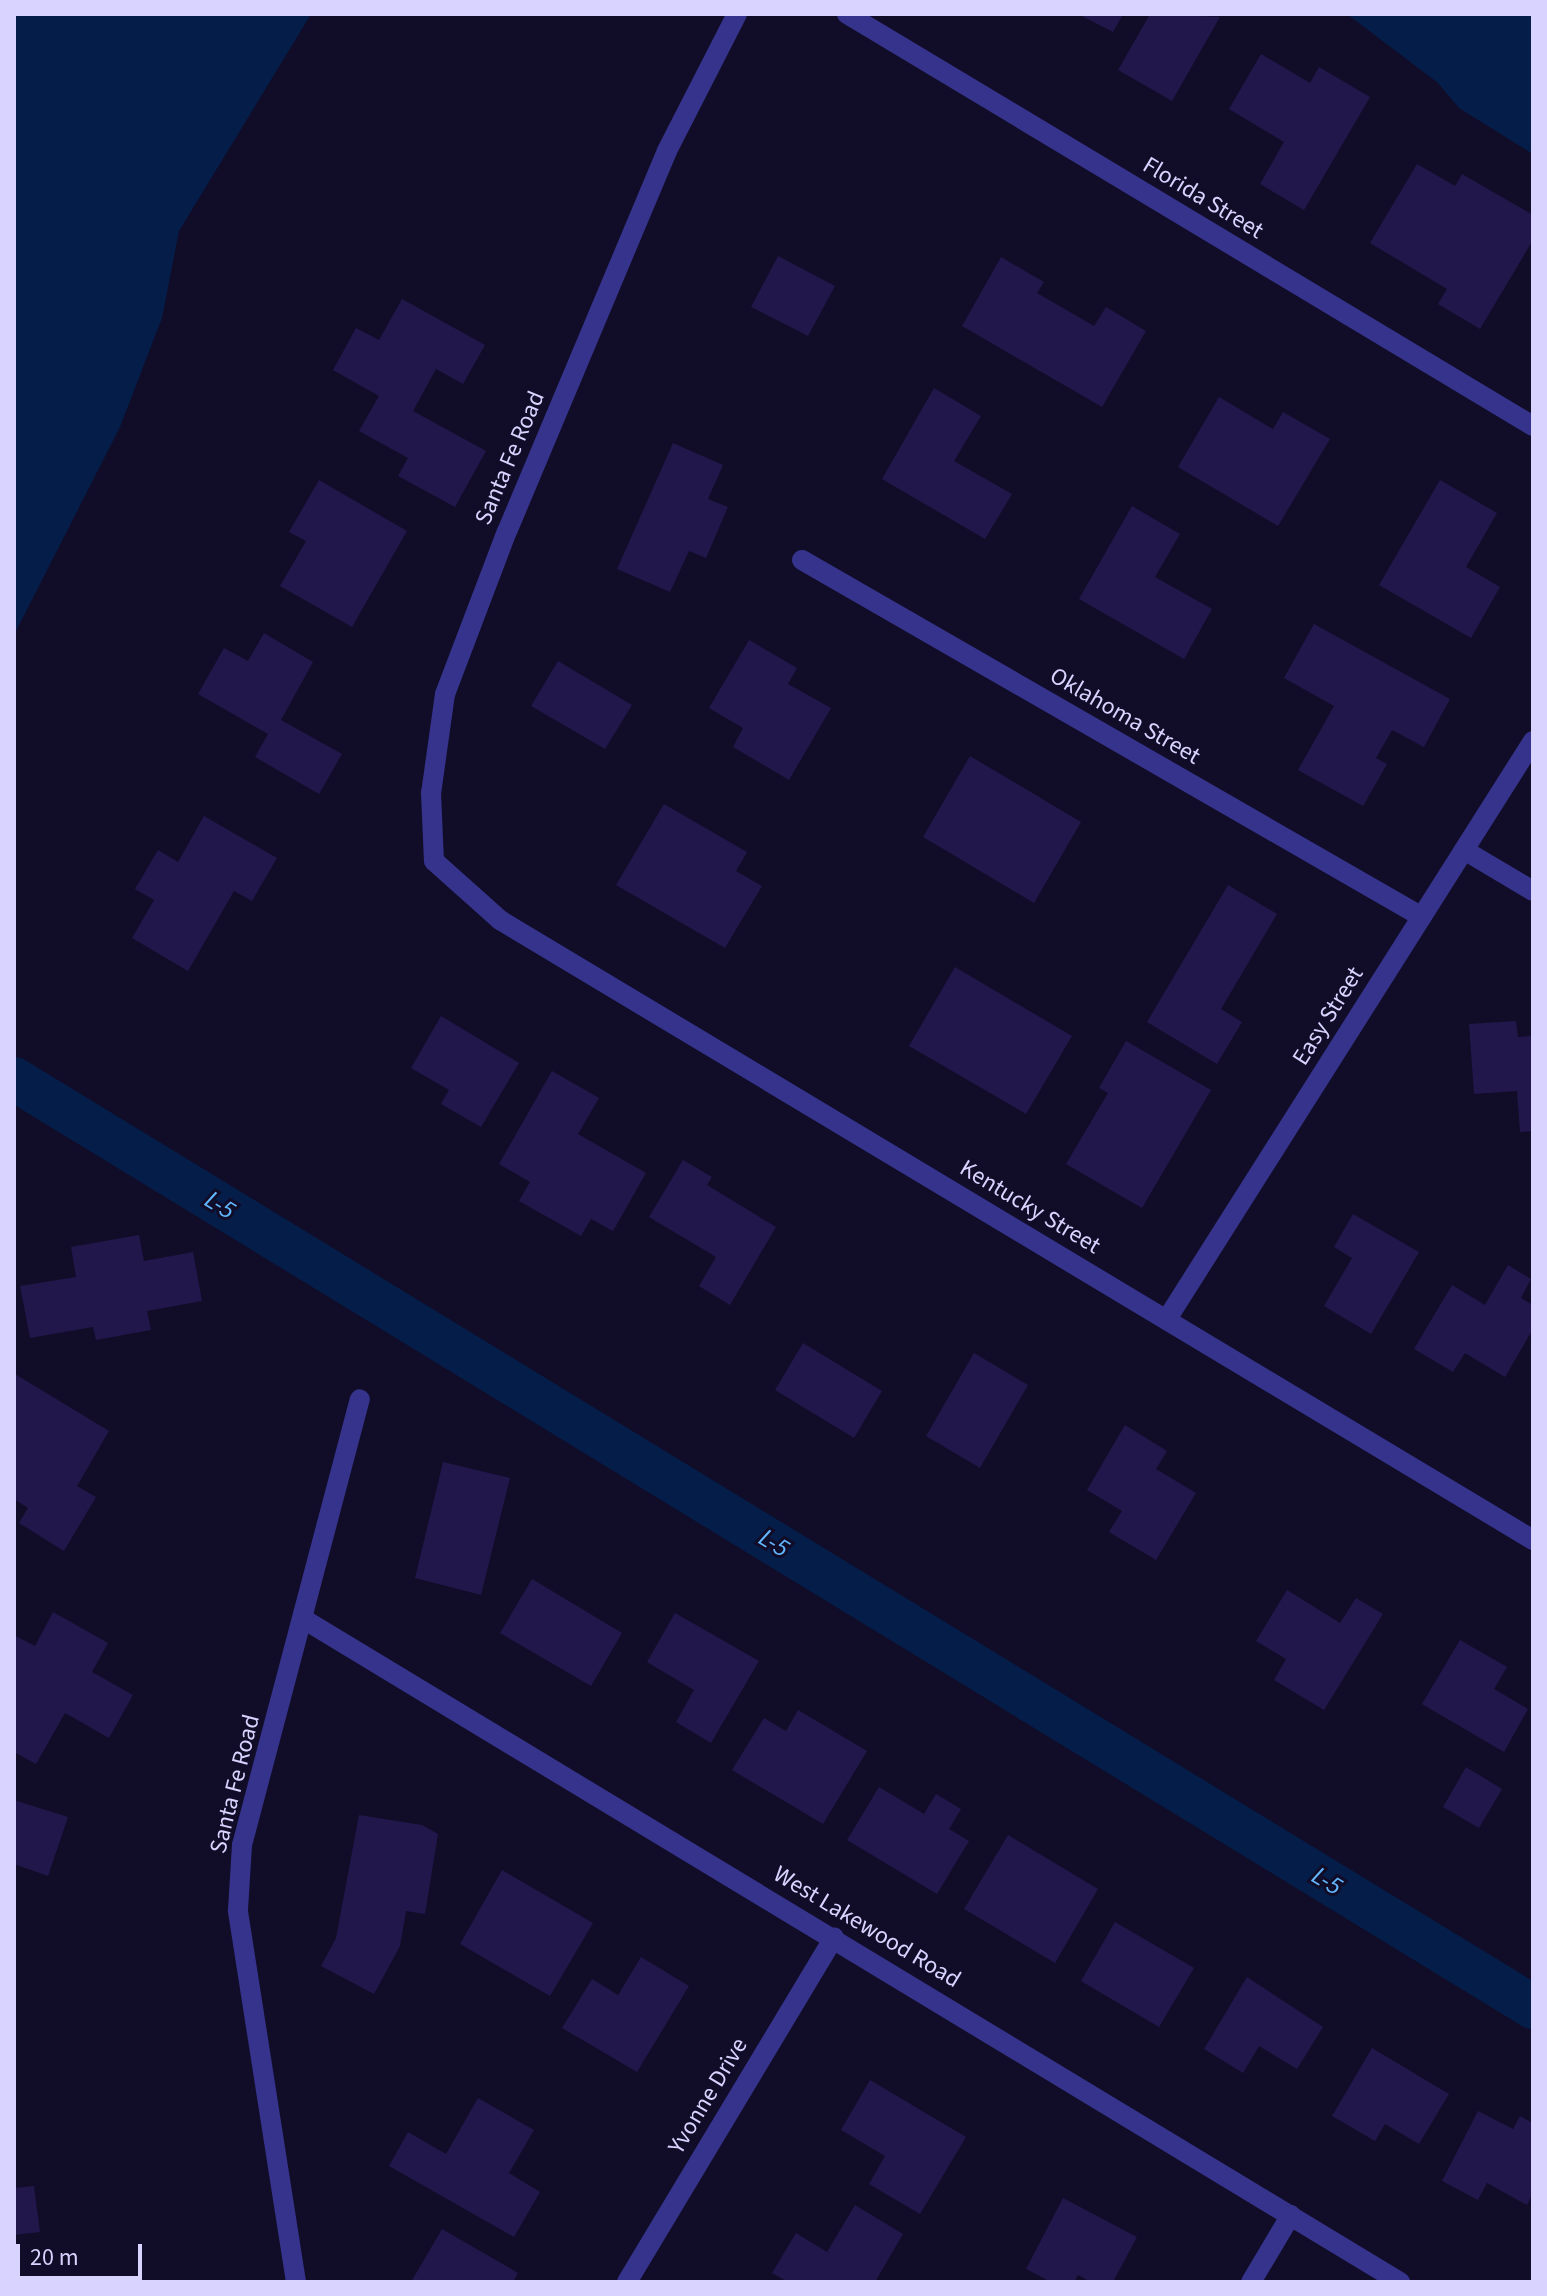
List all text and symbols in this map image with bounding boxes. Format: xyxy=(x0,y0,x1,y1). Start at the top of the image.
street label: Florida Street xyxy=(1137,151,1269,245)
street label: Santa Fe Road xyxy=(469,387,551,529)
street label: Oklahoma Street xyxy=(1045,661,1205,771)
street label: Easy Street xyxy=(1286,961,1370,1071)
street label: Kentucky Street xyxy=(954,1154,1106,1260)
water label: L-5 xyxy=(199,1184,241,1226)
water label: L-5 xyxy=(753,1522,795,1564)
street label: Santa Fe Road xyxy=(204,1711,266,1857)
street label: West Lakewood Road xyxy=(768,1860,966,1994)
water label: L-5 xyxy=(1306,1860,1348,1902)
street label: Yvonne Drive xyxy=(662,2033,754,2159)
scale bar xyxy=(20,2228,146,2278)
text: 20 m xyxy=(30,2240,79,2275)

